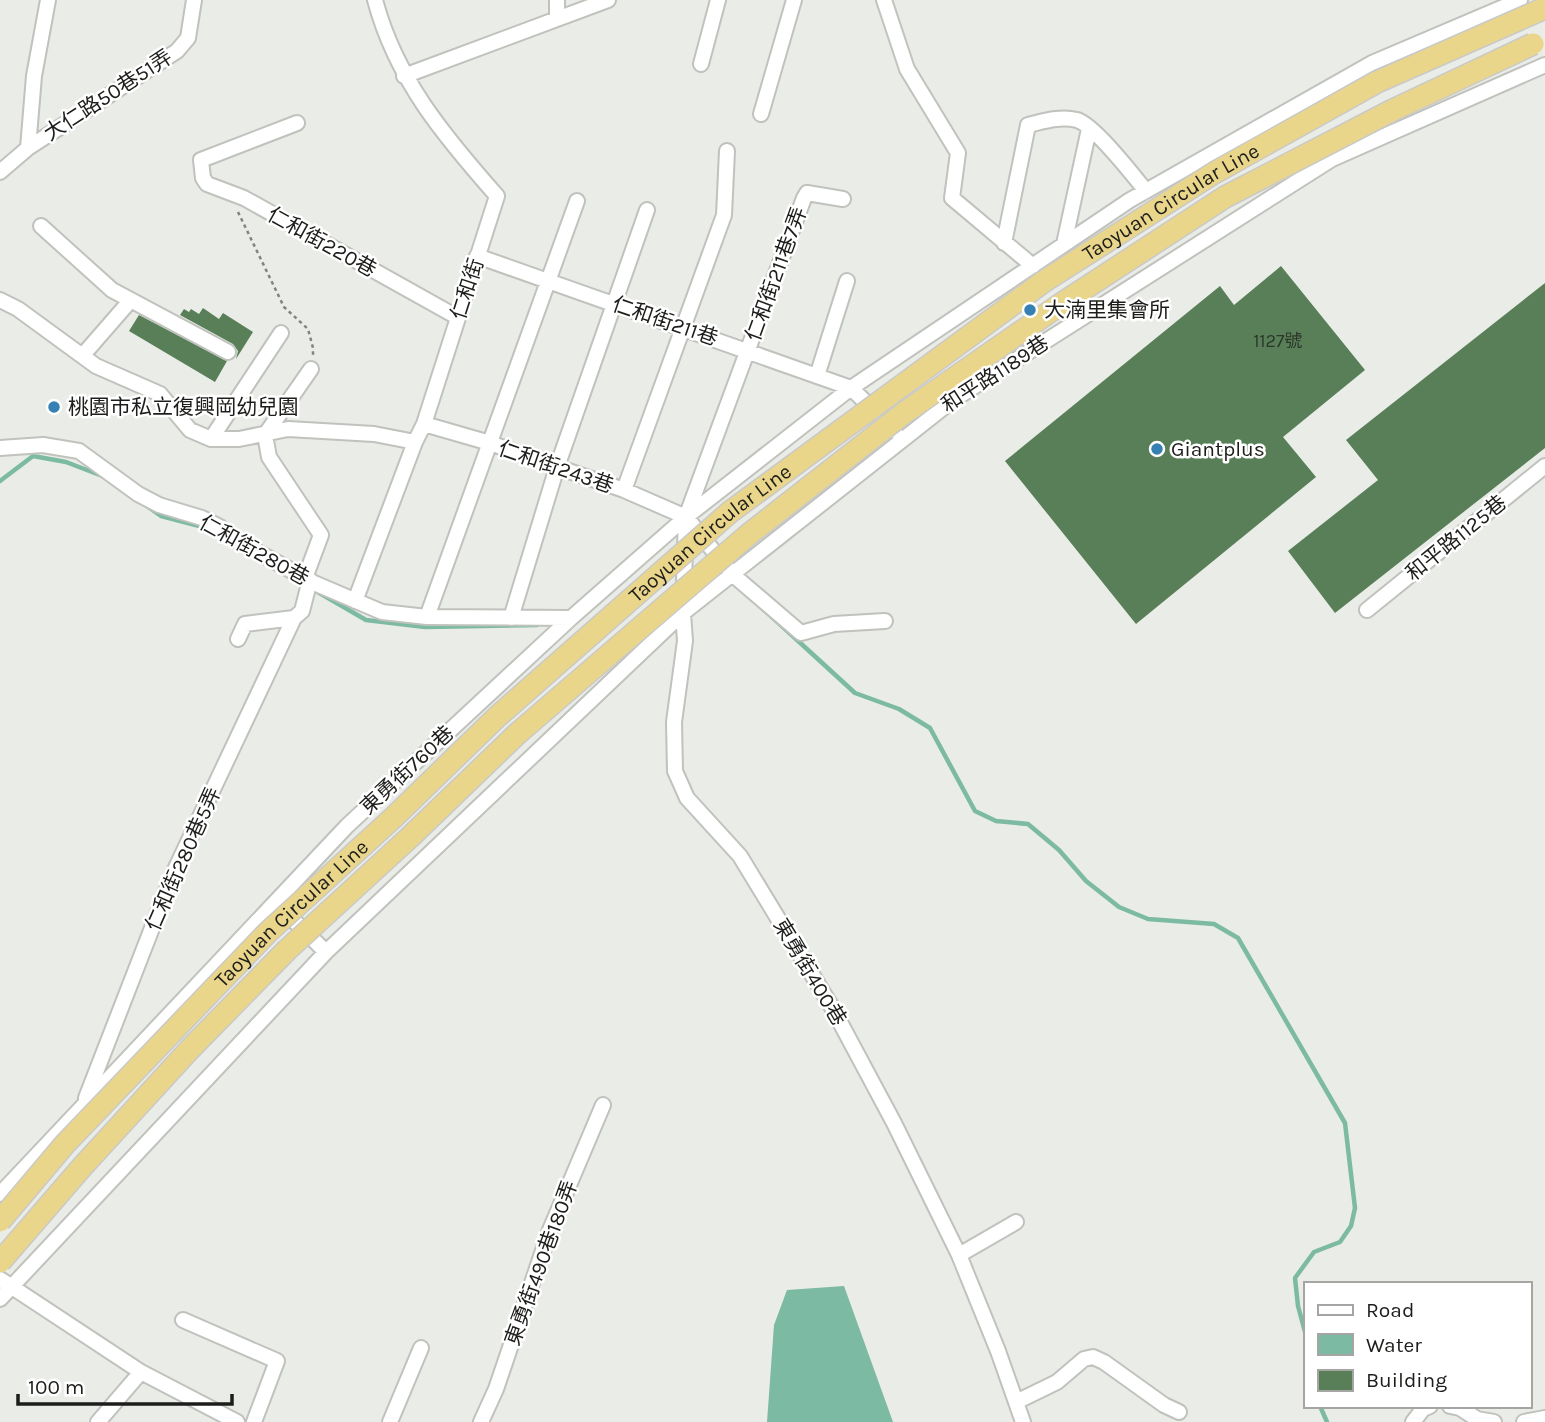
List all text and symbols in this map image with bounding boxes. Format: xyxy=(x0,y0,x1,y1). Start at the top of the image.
street label: 大仁路50巷51弄 xyxy=(39,45,177,145)
street label: Taoyuan Circular Line xyxy=(1078,138,1263,266)
street label: 仁和街220巷 xyxy=(263,202,381,282)
street label: 仁和街211巷7弄 xyxy=(741,204,811,344)
street label: 仁和街 xyxy=(446,255,488,323)
street label: 仁和街211巷 xyxy=(609,292,721,350)
place label: 大湳里集會所 xyxy=(1044,298,1170,322)
marker: 大湳里集會所 xyxy=(1022,302,1038,318)
street label: 和平路1189巷 xyxy=(937,330,1053,418)
house number: 1127號 xyxy=(1254,330,1302,352)
place label: 桃園市私立復興岡幼兒園 xyxy=(68,395,299,419)
marker: 桃園市私立復興岡幼兒園 xyxy=(46,399,62,415)
street label: 仁和街243巷 xyxy=(495,436,617,498)
place label: Giantplus xyxy=(1171,437,1265,461)
marker: Giantplus xyxy=(1149,441,1165,457)
street label: Taoyuan Circular Line xyxy=(624,459,796,607)
street label: 和平路1125巷 xyxy=(1401,490,1511,586)
street label: 仁和街280巷 xyxy=(195,510,313,590)
street label: 東勇街760巷 xyxy=(356,721,458,819)
street label: 仁和街280巷5弄 xyxy=(141,784,225,934)
street label: Taoyuan Circular Line xyxy=(210,835,373,992)
street label: 東勇街400巷 xyxy=(769,914,851,1030)
street label: 東勇街490巷180弄 xyxy=(500,1177,582,1349)
legend xyxy=(1304,1282,1531,1408)
text: Road xyxy=(1366,1298,1414,1322)
text: Water xyxy=(1366,1333,1422,1357)
scale bar xyxy=(18,1362,231,1406)
text: Building xyxy=(1366,1368,1447,1392)
text: 100 m xyxy=(28,1375,85,1399)

